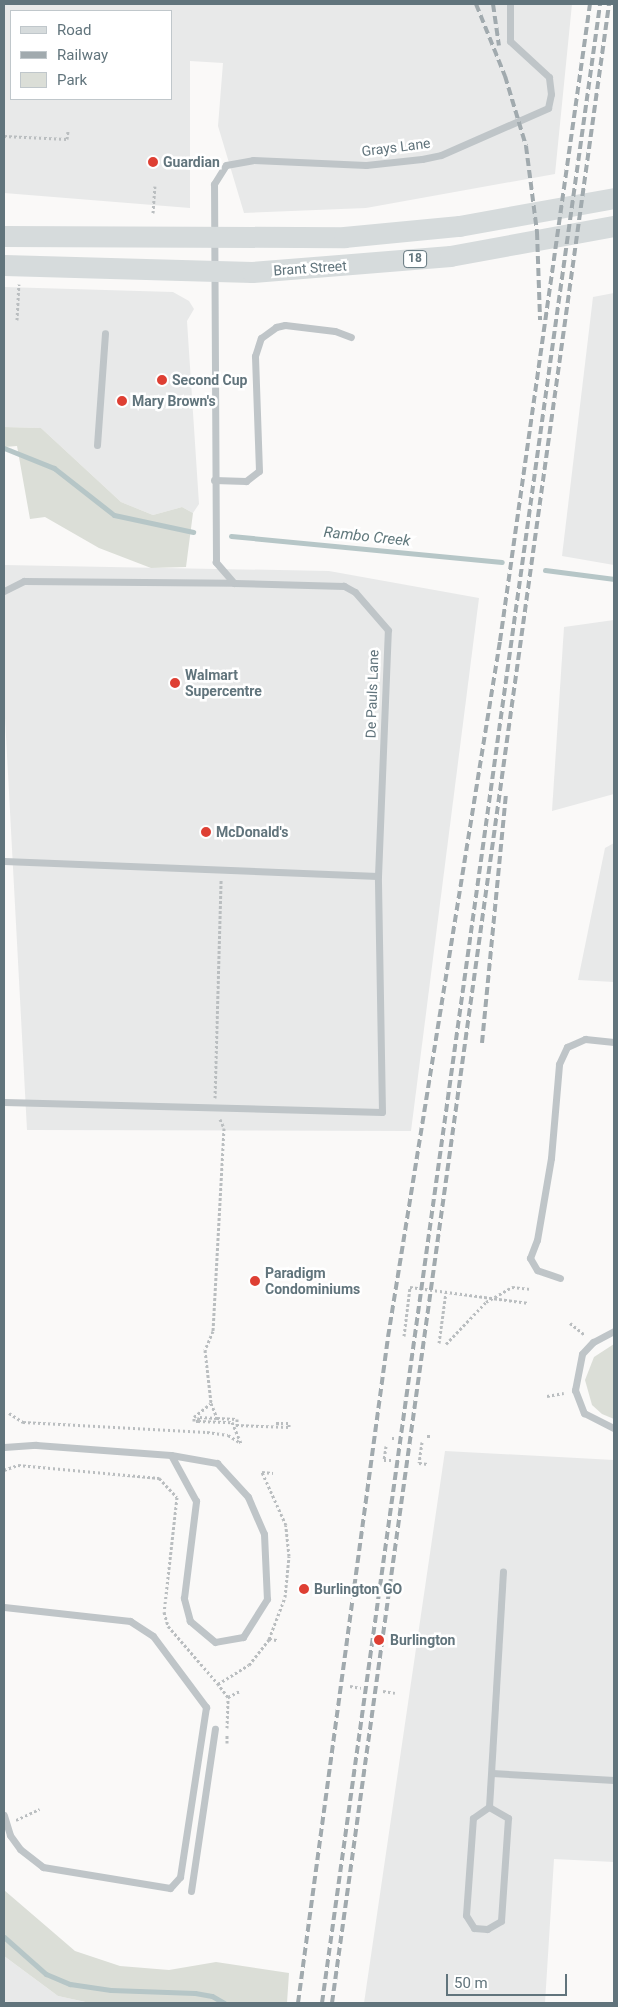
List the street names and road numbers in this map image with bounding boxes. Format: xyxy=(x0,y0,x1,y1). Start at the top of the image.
street label: Grays Lane xyxy=(361,134,431,160)
road number: 18 xyxy=(402,250,428,268)
street label: Brant Street xyxy=(273,257,347,279)
street label: De Pauls Lane xyxy=(362,649,382,739)

